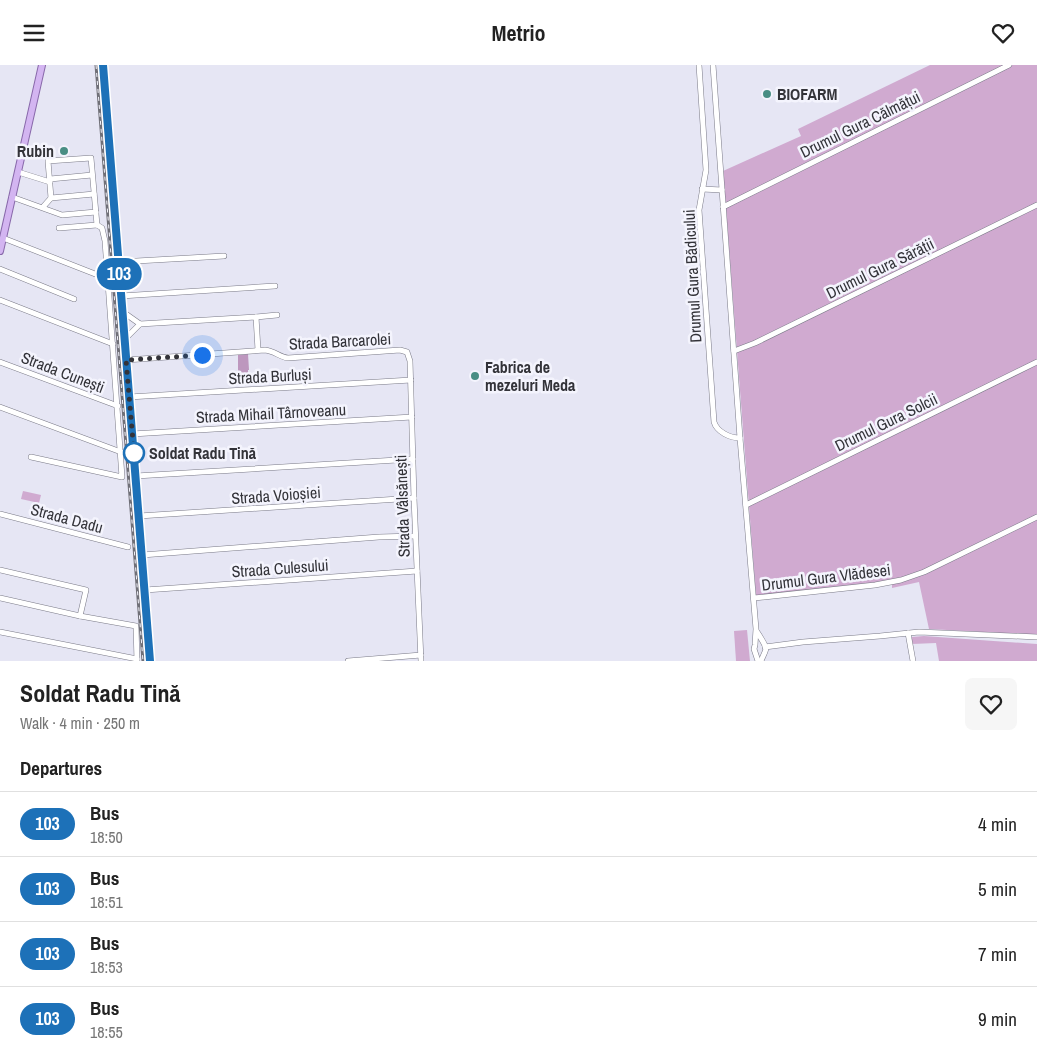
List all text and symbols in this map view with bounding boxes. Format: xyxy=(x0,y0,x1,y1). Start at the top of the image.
text: Metrio xyxy=(491,18,546,48)
icon: menu xyxy=(20,19,48,47)
icon: heart xyxy=(989,19,1017,47)
place label: BIOFARM xyxy=(777,83,838,105)
street label: Drumul Gura Călmățui xyxy=(796,85,924,163)
marker: BIOFARM xyxy=(761,88,773,100)
place label: Rubin xyxy=(17,140,54,162)
marker: Rubin xyxy=(58,145,70,157)
street label: Drumul Gura Bădicului xyxy=(678,209,706,343)
street label: Drumul Gura Sărății xyxy=(822,232,938,304)
line badge: 103 xyxy=(90,258,148,290)
text: 103 xyxy=(107,261,131,286)
street label: Strada Barcarolei xyxy=(288,327,392,355)
your location xyxy=(190,343,215,368)
street label: Strada Cunești xyxy=(18,346,108,398)
place label: Fabrica de mezeluri Meda xyxy=(485,356,576,396)
street label: Strada Burluși xyxy=(228,363,312,389)
marker: Fabrica de mezeluri Meda xyxy=(469,370,481,382)
street label: Drumul Gura Solcii xyxy=(831,388,941,456)
street label: Strada Mihail Târnoveanu xyxy=(195,398,347,428)
marker: Soldat Radu Tină xyxy=(123,442,145,464)
place label: Soldat Radu Tină xyxy=(149,442,257,464)
street label: Strada Vâlsănești xyxy=(389,454,415,558)
street label: Strada Voioșiei xyxy=(230,481,322,509)
street label: Strada Dadu xyxy=(29,498,105,538)
street label: Strada Culesului xyxy=(231,554,329,582)
street label: Drumul Gura Vlădesei xyxy=(760,558,892,596)
text: Soldat Radu Tină xyxy=(20,677,180,709)
button: heart xyxy=(965,678,1017,730)
text: Walk · 4 min · 250 m xyxy=(20,712,140,734)
text: Departures xyxy=(20,755,102,781)
text: Bus xyxy=(90,800,119,826)
text: 103 xyxy=(35,811,60,836)
text: 4 min xyxy=(978,811,1017,837)
text: 18:50 xyxy=(90,826,123,848)
text: Bus xyxy=(90,865,119,891)
text: 103 xyxy=(35,876,60,901)
text: 5 min xyxy=(978,876,1017,902)
text: 18:51 xyxy=(90,891,123,913)
text: Bus xyxy=(90,930,119,956)
text: 103 xyxy=(35,941,60,966)
text: 7 min xyxy=(978,941,1017,967)
text: 18:53 xyxy=(90,956,123,978)
text: Bus xyxy=(90,995,119,1021)
text: 103 xyxy=(35,1006,60,1031)
text: 9 min xyxy=(978,1006,1017,1032)
text: 18:55 xyxy=(90,1021,123,1043)

